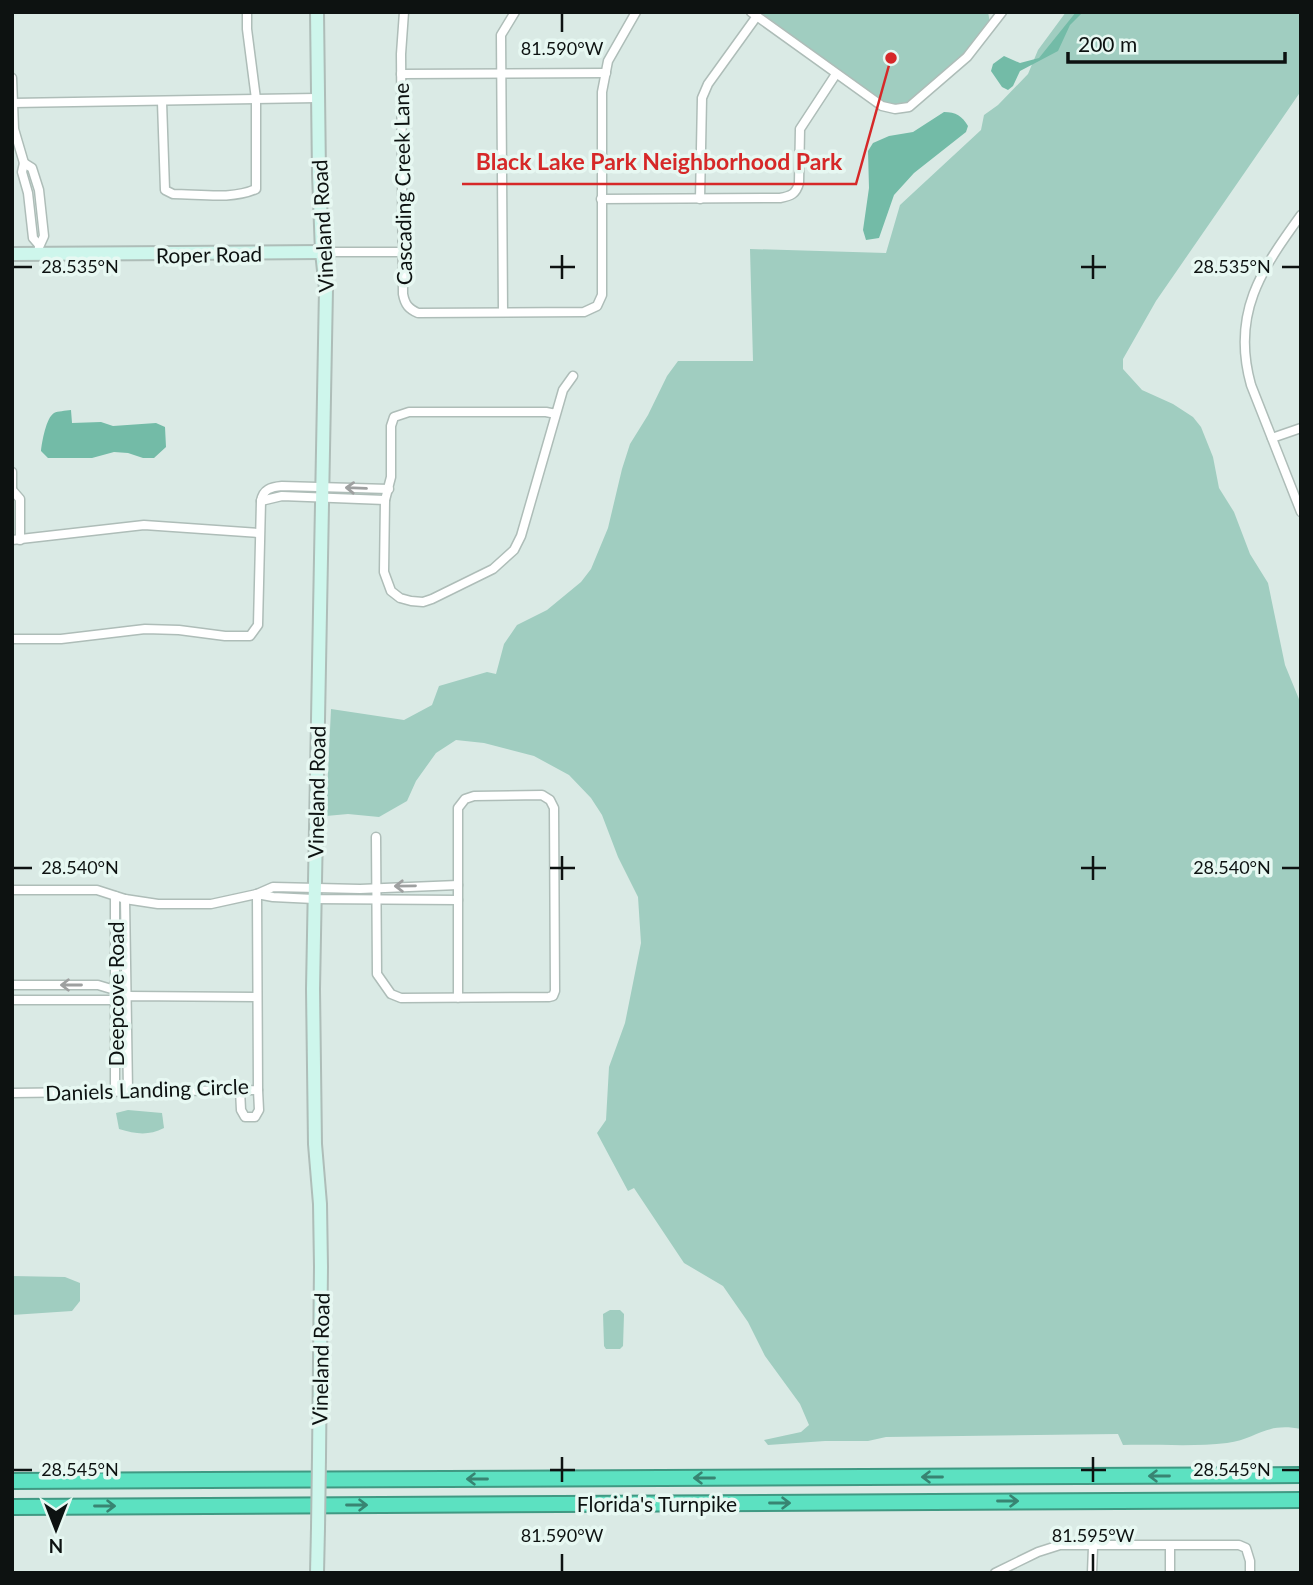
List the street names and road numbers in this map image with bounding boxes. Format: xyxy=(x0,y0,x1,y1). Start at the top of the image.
street label: Cascading Creek Lane xyxy=(388,83,416,285)
street label: Vineland Road xyxy=(306,159,338,293)
street label: Roper Road xyxy=(156,241,262,267)
street label: Vineland Road xyxy=(302,725,330,859)
street label: Deepcove Road xyxy=(103,922,128,1066)
street label: Daniels Landing Circle xyxy=(45,1073,249,1105)
street label: Vineland Road xyxy=(306,1292,334,1426)
street label: Florida's Turnpike xyxy=(577,1491,737,1516)

